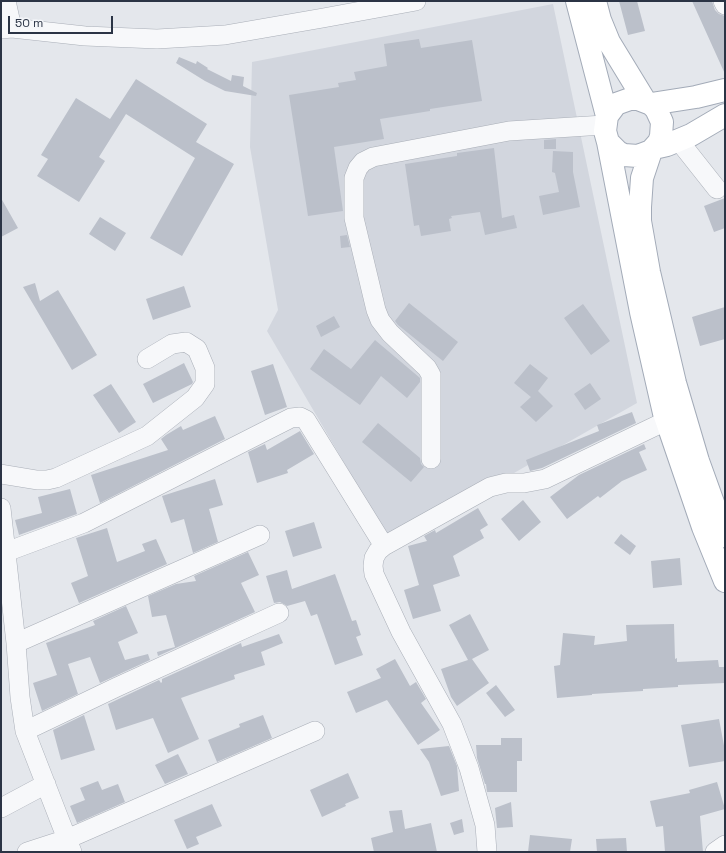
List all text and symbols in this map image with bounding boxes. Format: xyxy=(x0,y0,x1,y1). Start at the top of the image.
scale bar xyxy=(10,8,115,34)
text: 50 m xyxy=(15,15,43,31)

